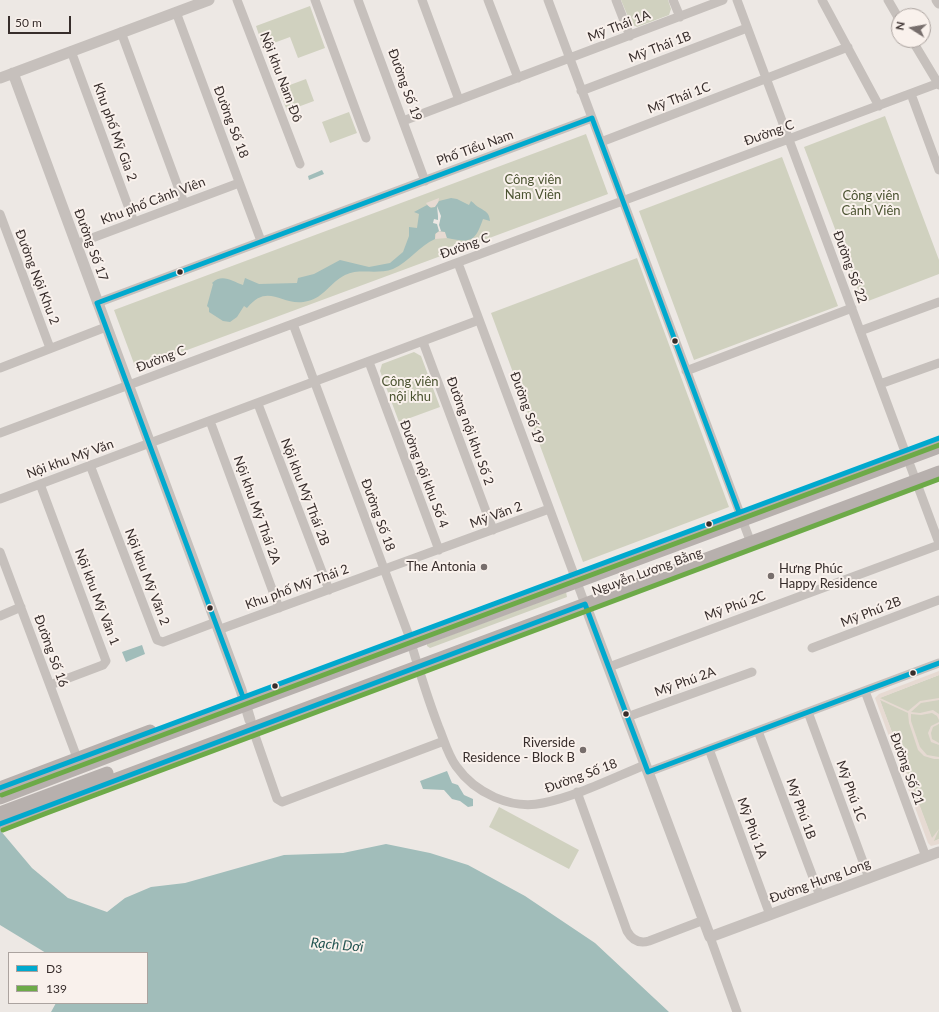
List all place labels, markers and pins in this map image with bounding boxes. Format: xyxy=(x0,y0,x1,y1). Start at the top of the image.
unlabelled marker xyxy=(175,267,185,277)
unlabelled marker xyxy=(670,336,680,346)
unlabelled marker xyxy=(704,519,714,529)
place label: The Antonia xyxy=(406,559,476,575)
place label: Hưng Phúc Happy Residence xyxy=(779,561,877,592)
marker: The Antonia xyxy=(479,562,489,572)
marker: Hưng Phúc Happy Residence xyxy=(766,571,776,581)
unlabelled marker xyxy=(205,603,215,613)
unlabelled marker xyxy=(908,668,918,678)
unlabelled marker xyxy=(270,681,280,691)
unlabelled marker xyxy=(621,709,631,719)
place label: Riverside Residence - Block B xyxy=(463,735,575,766)
marker: Riverside Residence - Block B xyxy=(578,745,588,755)

